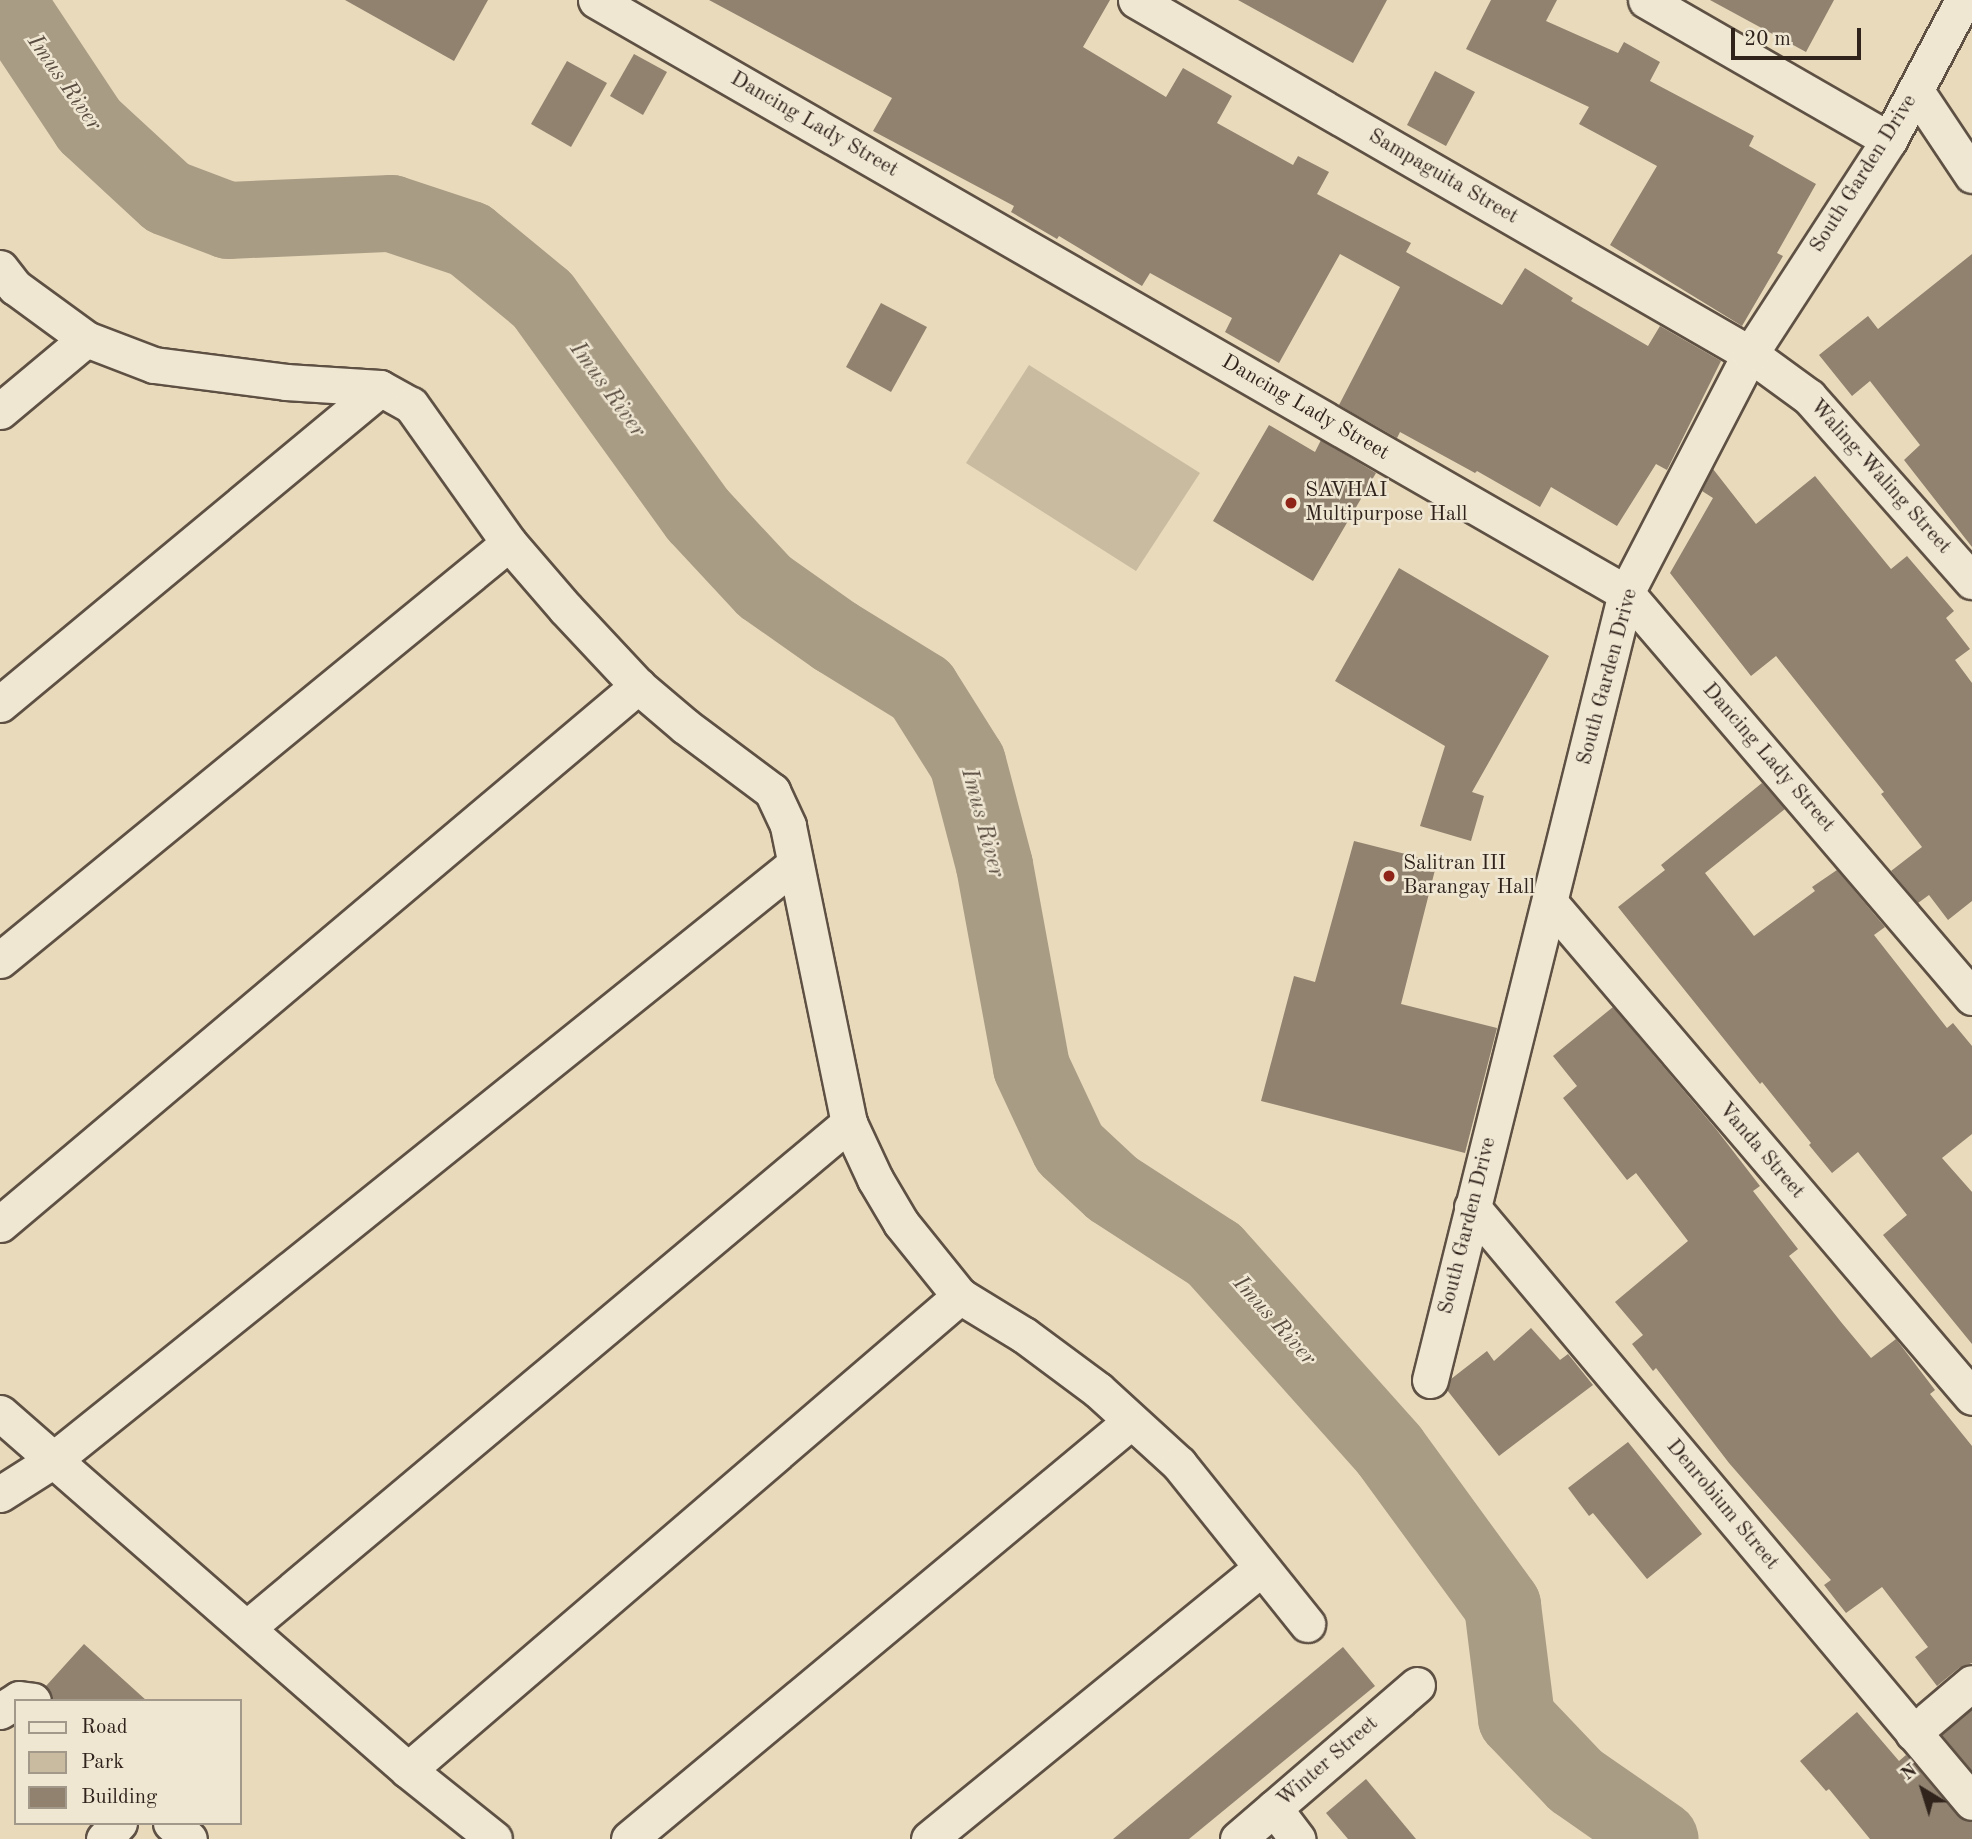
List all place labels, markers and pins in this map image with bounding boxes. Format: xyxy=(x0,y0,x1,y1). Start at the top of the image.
place label: SAVHAI Multipurpose Hall xyxy=(1305,478,1467,528)
marker: SAVHAI Multipurpose Hall xyxy=(1283,495,1299,511)
place label: Salitran III Barangay Hall xyxy=(1403,851,1535,901)
marker: Salitran III Barangay Hall xyxy=(1381,868,1397,884)

